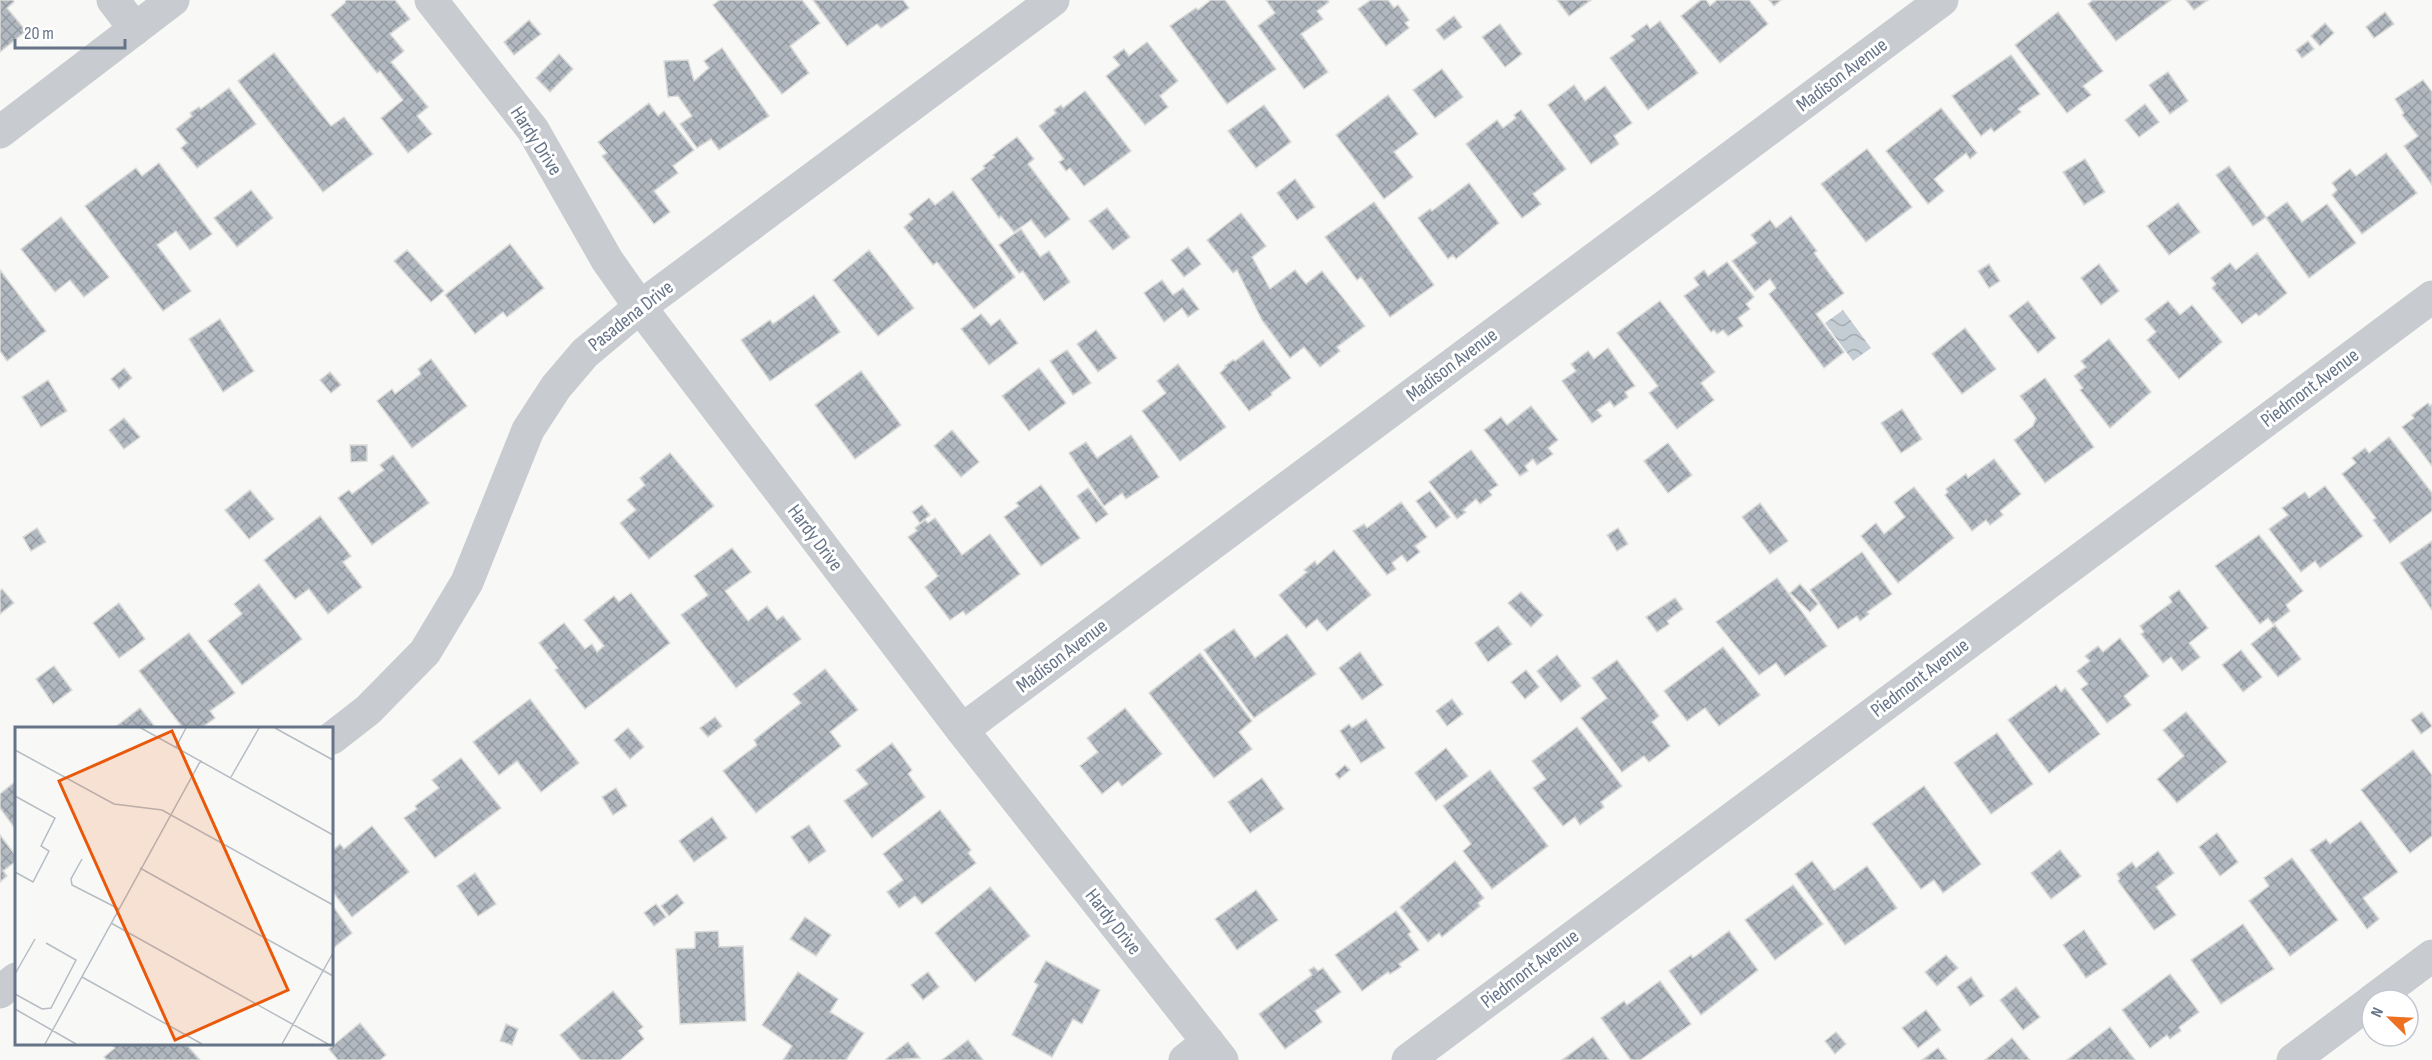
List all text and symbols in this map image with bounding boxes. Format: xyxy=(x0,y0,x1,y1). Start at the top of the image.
scale bar xyxy=(15,12,124,50)
text: 20 m xyxy=(24,23,54,44)
street label: Madison Avenue xyxy=(1792,33,1892,117)
street label: Hardy Drive xyxy=(505,102,567,180)
street label: Pasadena Drive xyxy=(584,275,678,357)
street label: Madison Avenue xyxy=(1402,323,1502,407)
street label: Piedmont Avenue xyxy=(2256,343,2364,433)
street label: Hardy Drive xyxy=(782,500,848,576)
street label: Madison Avenue xyxy=(1012,614,1112,698)
street label: Piedmont Avenue xyxy=(1866,633,1974,723)
inset map xyxy=(15,727,333,1045)
street label: Hardy Drive xyxy=(1080,884,1146,960)
street label: Piedmont Avenue xyxy=(1476,924,1584,1014)
north arrow xyxy=(2360,988,2420,1048)
text: N xyxy=(2367,1005,2388,1020)

